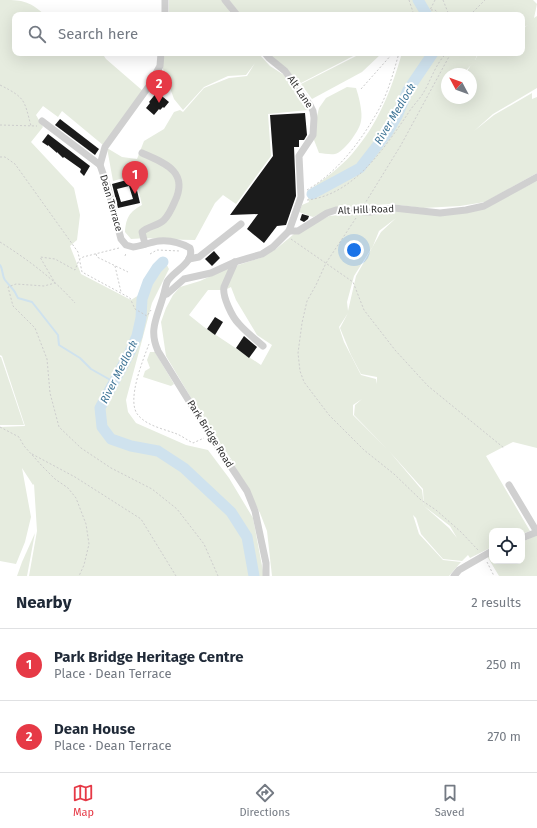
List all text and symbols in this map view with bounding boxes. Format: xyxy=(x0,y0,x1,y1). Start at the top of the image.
search box xyxy=(12,12,525,56)
icon: search xyxy=(26,23,48,45)
text: Search here xyxy=(58,25,138,43)
north arrow xyxy=(441,68,477,104)
pin: 2 xyxy=(146,70,172,103)
street label: Alt Lane xyxy=(285,73,315,111)
water label: River Medlock xyxy=(372,81,418,147)
pin: 1 xyxy=(122,161,148,194)
street label: Dean Terrace xyxy=(97,173,125,233)
street label: Alt Hill Road xyxy=(338,203,394,217)
your location xyxy=(344,240,364,260)
water label: River Medlock xyxy=(98,338,140,406)
street label: Park Bridge Road xyxy=(184,398,236,470)
map controls xyxy=(489,528,525,564)
button: locate xyxy=(489,528,525,564)
text: Nearby xyxy=(16,592,71,613)
text: 2 results xyxy=(471,595,521,610)
text: Park Bridge Heritage Centre xyxy=(54,648,243,666)
text: 1 xyxy=(26,657,32,672)
text: 250 m xyxy=(486,657,521,672)
text: Place · Dean Terrace xyxy=(54,666,172,681)
text: Dean House xyxy=(54,720,135,738)
text: 2 xyxy=(26,729,32,744)
text: 270 m xyxy=(487,729,521,744)
text: Place · Dean Terrace xyxy=(54,738,172,753)
tab: Map xyxy=(72,782,94,819)
tab: Directions xyxy=(239,782,290,819)
tab: Saved xyxy=(435,782,465,819)

